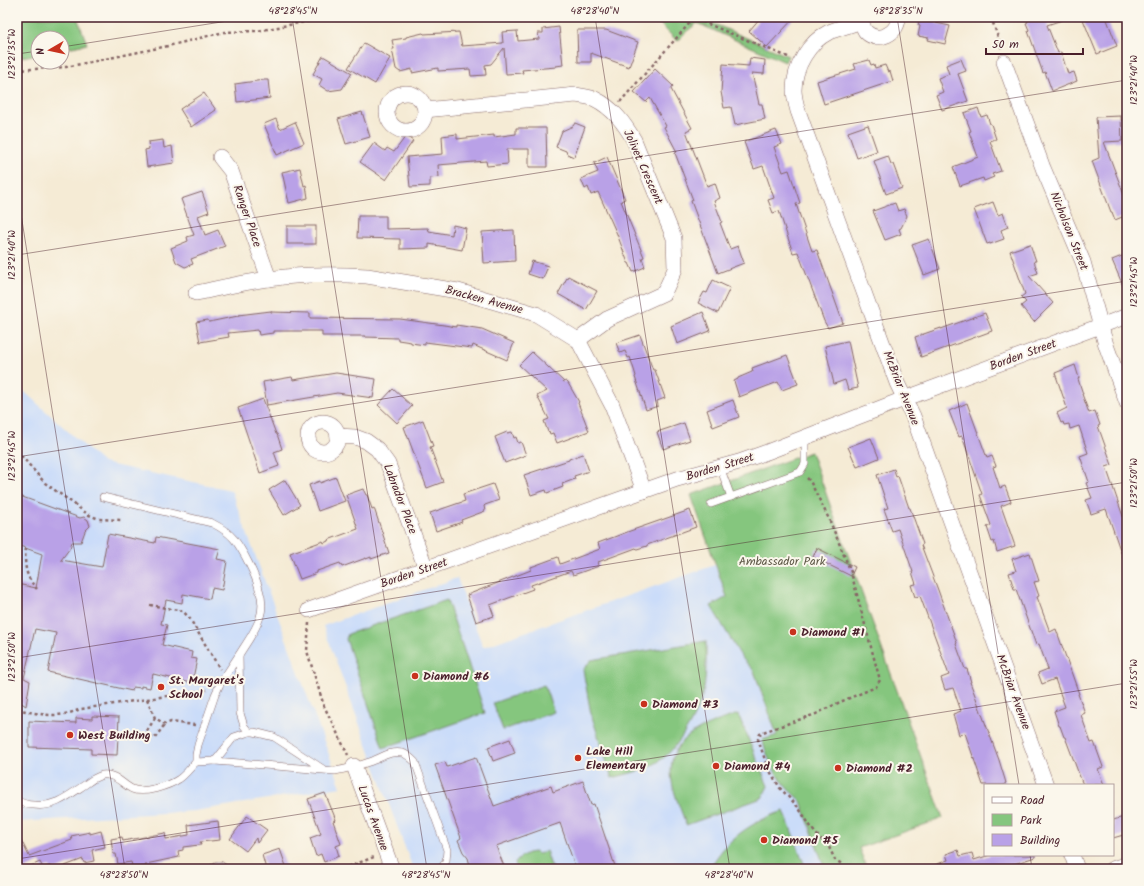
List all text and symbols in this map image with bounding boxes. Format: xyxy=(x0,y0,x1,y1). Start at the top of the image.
text: 48°28'45"N xyxy=(268,3,318,19)
text: 48°28'40"N xyxy=(571,3,620,19)
text: 48°28'35"N xyxy=(873,3,923,19)
text: 123°21'35"W xyxy=(4,28,20,79)
north arrow xyxy=(30,30,70,70)
scale bar xyxy=(986,30,1083,56)
text: 50 m xyxy=(992,35,1019,54)
text: N xyxy=(32,47,51,56)
text: 123°21'40"W xyxy=(1126,55,1142,105)
street label: Jolivet Crescent xyxy=(618,126,668,208)
street label: Ranger Place xyxy=(227,182,267,250)
street label: Nicholson Street xyxy=(1045,189,1094,274)
text: 123°21'40"W xyxy=(4,230,20,280)
text: 123°21'45"W xyxy=(1126,257,1142,307)
street label: Bracken Avenue xyxy=(443,280,526,320)
street label: Borden Street xyxy=(987,334,1060,376)
street label: McBriar Avenue xyxy=(877,348,925,429)
text: 123°21'45"W xyxy=(4,431,20,481)
street label: Borden Street xyxy=(684,448,757,486)
text: 123°21'50"W xyxy=(1126,458,1142,508)
street label: Labrador Place xyxy=(378,461,422,538)
street label: Borden Street xyxy=(378,552,451,593)
park label: Ambassador Park xyxy=(739,552,826,571)
place label: Diamond #1 xyxy=(801,623,865,642)
marker: Diamond #1 xyxy=(788,627,798,637)
text: 123°21'50"W xyxy=(4,632,20,682)
street label: McBriar Avenue xyxy=(991,652,1036,733)
text: 123°21'55"W xyxy=(1126,659,1142,709)
place label: Diamond #6 xyxy=(423,667,490,686)
place label: St. Margaret's School xyxy=(169,671,244,704)
marker: Diamond #6 xyxy=(410,671,420,681)
marker: St. Margaret's School xyxy=(156,682,166,692)
place label: Diamond #3 xyxy=(652,695,719,714)
marker: Diamond #3 xyxy=(639,699,649,709)
place label: West Building xyxy=(78,726,151,745)
marker: West Building xyxy=(65,730,75,740)
place label: Lake Hill Elementary xyxy=(586,742,647,775)
marker: Lake Hill Elementary xyxy=(573,753,583,763)
place label: Diamond #4 xyxy=(724,757,791,776)
place label: Diamond #2 xyxy=(846,759,913,778)
marker: Diamond #4 xyxy=(711,761,721,771)
marker: Diamond #2 xyxy=(833,763,843,773)
street label: Lucas Avenue xyxy=(352,783,394,854)
legend xyxy=(984,784,1114,856)
text: Road xyxy=(1020,791,1045,810)
text: Park xyxy=(1020,811,1042,830)
place label: Diamond #5 xyxy=(772,831,839,850)
text: Building xyxy=(1020,831,1060,850)
marker: Diamond #5 xyxy=(759,835,769,845)
text: 48°28'50"N xyxy=(100,867,149,883)
text: 48°28'45"N xyxy=(401,867,451,883)
text: 48°28'40"N xyxy=(705,867,754,883)

